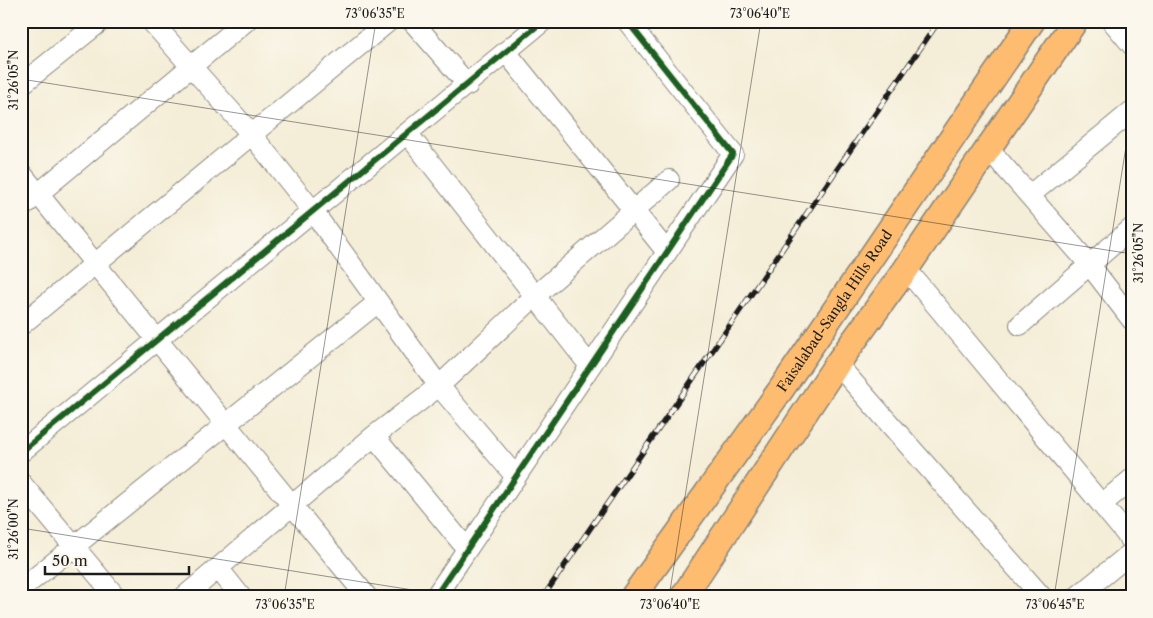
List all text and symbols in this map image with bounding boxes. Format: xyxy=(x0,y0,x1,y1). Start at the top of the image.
text: 73°06'35"E xyxy=(345,6,405,21)
text: 73°06'40"E xyxy=(730,6,790,21)
text: 31°26'05"N xyxy=(6,50,21,110)
text: 31°26'05"N xyxy=(1131,223,1146,283)
street label: Faisalabad-Sangla Hills Road xyxy=(773,226,896,395)
text: 31°26'00"N xyxy=(6,498,21,560)
scale bar xyxy=(45,543,189,575)
text: 50 m xyxy=(52,551,88,570)
text: 73°06'35"E xyxy=(255,597,315,612)
text: 73°06'40"E xyxy=(640,597,700,612)
text: 73°06'45"E xyxy=(1025,597,1085,612)

